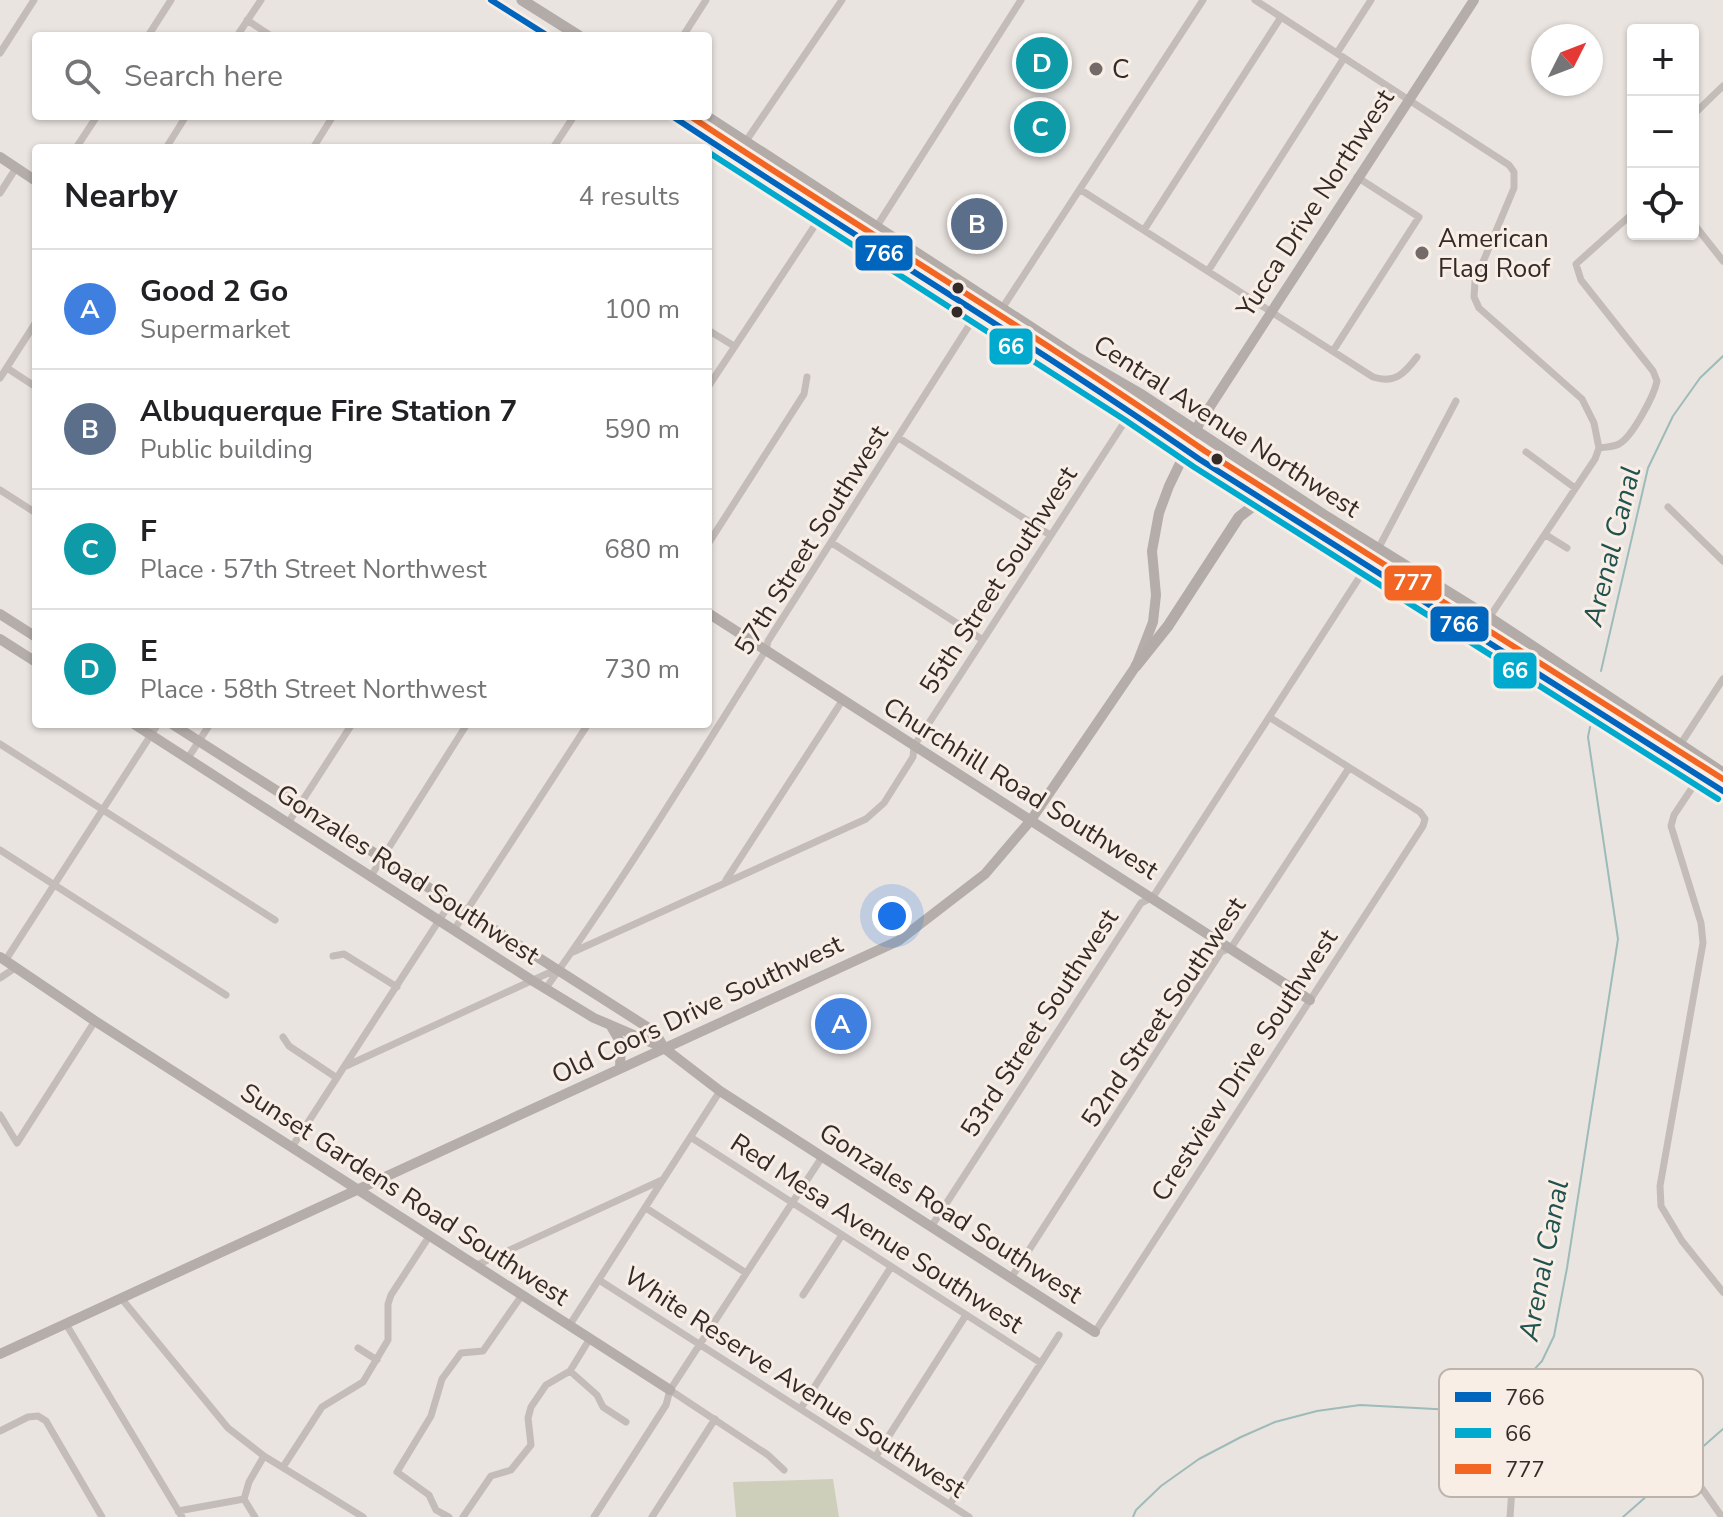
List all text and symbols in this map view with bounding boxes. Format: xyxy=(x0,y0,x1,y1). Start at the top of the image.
north arrow xyxy=(1531,24,1603,96)
map controls xyxy=(1627,24,1699,240)
button: + xyxy=(1627,24,1699,96)
search box xyxy=(32,32,712,120)
pin: D xyxy=(1016,33,1068,93)
place label: C xyxy=(1112,52,1130,87)
icon: search xyxy=(60,54,104,98)
text: Search here xyxy=(124,56,283,97)
marker: C xyxy=(1087,60,1105,78)
street label: Yucca Drive Northwest xyxy=(1228,82,1403,325)
button: − xyxy=(1627,96,1699,168)
pin: C xyxy=(1014,97,1066,157)
button: locate xyxy=(1627,168,1699,240)
text: Nearby xyxy=(64,173,178,219)
text: 4 results xyxy=(579,179,680,214)
pin: B xyxy=(951,194,1003,254)
place label: American Flag Roof xyxy=(1438,221,1551,286)
line badge: 766 xyxy=(854,234,914,272)
text: 766 xyxy=(864,239,904,269)
marker: American Flag Roof xyxy=(1413,244,1431,262)
text: Good 2 Go xyxy=(140,271,288,312)
unlabelled marker xyxy=(950,280,966,296)
text: A xyxy=(80,292,100,327)
text: 100 m xyxy=(604,292,680,327)
unlabelled marker xyxy=(949,304,965,320)
text: Supermarket xyxy=(140,312,290,347)
line badge: 66 xyxy=(988,327,1034,366)
street label: Central Avenue Northwest xyxy=(1087,327,1368,526)
text: 66 xyxy=(998,332,1024,362)
text: Albuquerque Fire Station 7 xyxy=(140,391,517,432)
text: B xyxy=(81,412,99,447)
text: 590 m xyxy=(604,412,680,447)
street label: 57th Street Southwest xyxy=(726,418,897,662)
text: Public building xyxy=(140,432,313,467)
unlabelled marker xyxy=(1209,451,1225,467)
street label: 55th Street Southwest xyxy=(912,459,1086,701)
water label: Arenal Canal xyxy=(1573,462,1650,631)
text: F xyxy=(140,511,157,552)
text: C xyxy=(81,532,99,567)
text: 680 m xyxy=(604,532,680,567)
text: Place · 57th Street Northwest xyxy=(140,552,487,587)
line badge: 777 xyxy=(1383,564,1443,602)
text: 777 xyxy=(1393,568,1433,598)
line badge: 766 xyxy=(1429,605,1490,643)
text: 766 xyxy=(1439,610,1479,640)
text: E xyxy=(140,631,158,672)
line badge: 66 xyxy=(1492,651,1538,690)
text: D xyxy=(80,652,100,687)
text: 730 m xyxy=(604,652,680,687)
text: 66 xyxy=(1502,656,1528,686)
text: Place · 58th Street Northwest xyxy=(140,672,487,707)
street label: Churchhill Road Southwest xyxy=(876,689,1166,888)
street label: Gonzales Road Southwest xyxy=(269,776,547,973)
street label: 52nd Street Southwest xyxy=(1073,889,1254,1134)
your location xyxy=(872,896,912,936)
street label: 53rd Street Southwest xyxy=(952,902,1127,1144)
street label: Crestview Drive Southwest xyxy=(1143,922,1346,1208)
street label: Old Coors Drive Southwest xyxy=(546,926,849,1092)
pin: A xyxy=(815,994,867,1054)
street label: Sunset Gardens Road Southwest xyxy=(234,1075,577,1314)
street label: Gonzales Road Southwest xyxy=(812,1115,1090,1312)
street label: Red Mesa Avenue Southwest xyxy=(723,1125,1031,1342)
water label: Arenal Canal xyxy=(1510,1176,1578,1345)
street label: White Reserve Avenue Southwest xyxy=(617,1259,973,1507)
legend xyxy=(1439,1369,1703,1497)
text: 766 xyxy=(1505,1383,1545,1413)
text: 66 xyxy=(1505,1419,1531,1449)
text: 777 xyxy=(1505,1455,1545,1485)

